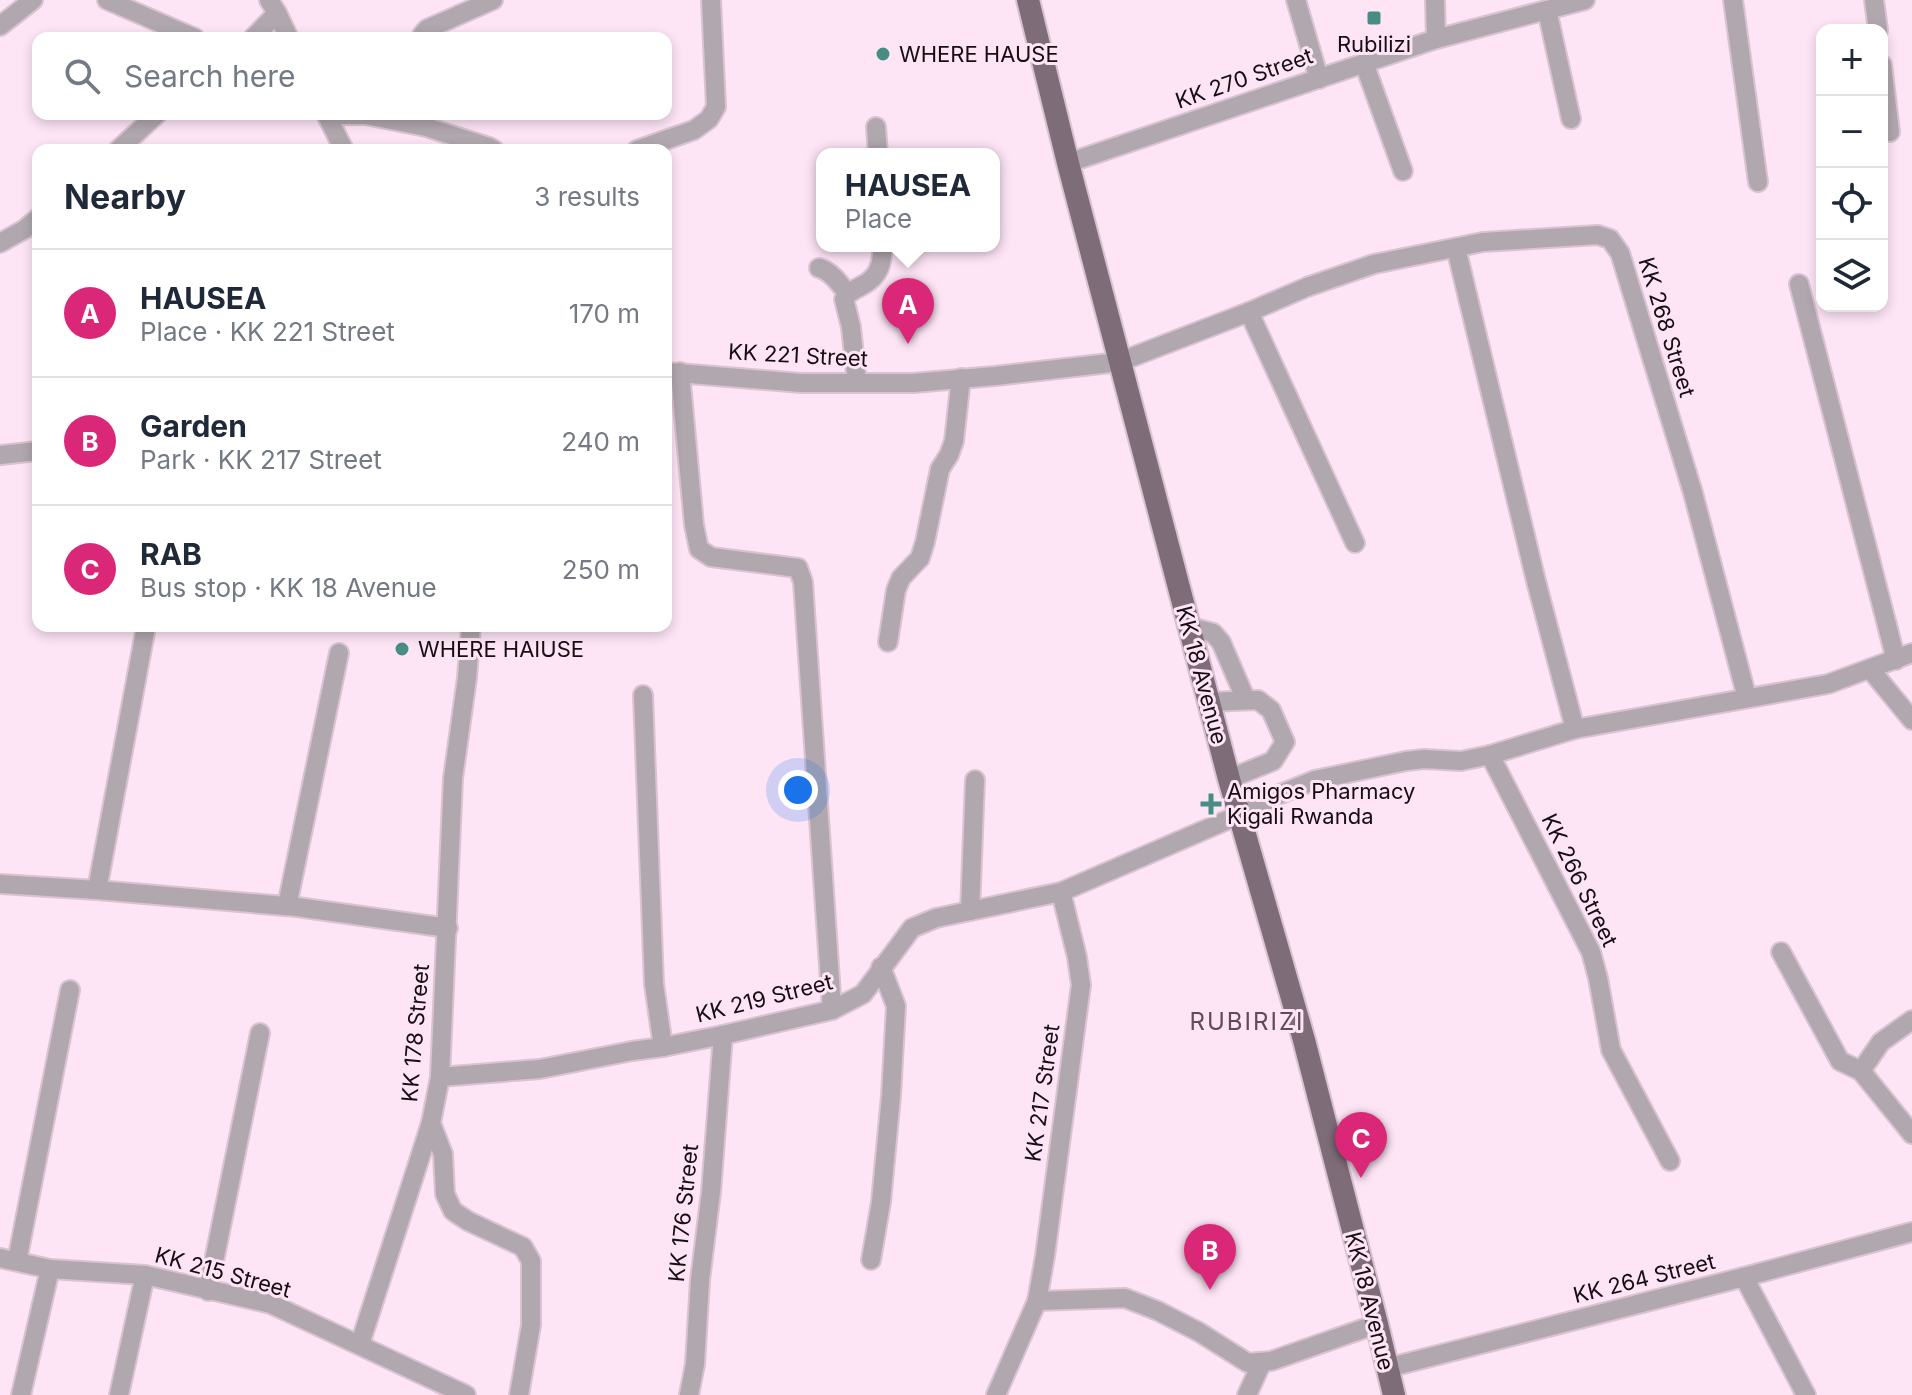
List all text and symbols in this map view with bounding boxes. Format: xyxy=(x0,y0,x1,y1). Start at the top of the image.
marker: Rubilizi xyxy=(1365,9,1383,27)
map controls xyxy=(1816,24,1888,312)
button: + xyxy=(1816,24,1888,96)
place label: Rubilizi xyxy=(1337,31,1411,57)
search box xyxy=(32,32,672,120)
place label: WHERE HAUSE xyxy=(899,41,1059,67)
street label: KK 270 Street xyxy=(1172,42,1316,114)
marker: WHERE HAUSE xyxy=(874,45,892,63)
icon: search xyxy=(60,54,104,98)
text: Search here xyxy=(124,58,296,94)
button: − xyxy=(1816,96,1888,168)
popup xyxy=(816,148,1000,252)
text: HAUSEA xyxy=(845,167,971,203)
button: locate xyxy=(1816,168,1888,240)
text: Nearby xyxy=(64,176,186,217)
text: 3 results xyxy=(534,181,640,212)
text: Place xyxy=(845,203,912,234)
button: layers xyxy=(1816,240,1888,312)
street label: KK 268 Street xyxy=(1633,254,1701,400)
pin: A xyxy=(882,278,934,344)
text: HAUSEA xyxy=(140,280,266,316)
text: A xyxy=(80,298,100,329)
text: 170 m xyxy=(569,298,640,329)
text: Place · KK 221 Street xyxy=(140,316,395,347)
street label: KK 221 Street xyxy=(728,338,868,372)
text: Garden xyxy=(140,408,247,444)
text: B xyxy=(81,426,99,457)
text: 240 m xyxy=(561,426,640,457)
text: Park · KK 217 Street xyxy=(140,444,382,475)
text: RAB xyxy=(140,536,202,572)
text: C xyxy=(80,554,100,585)
text: 250 m xyxy=(562,554,640,585)
text: Bus stop · KK 18 Avenue xyxy=(140,572,437,603)
street label: KK 18 Avenue xyxy=(1171,603,1233,747)
place label: WHERE HAIUSE xyxy=(418,636,584,662)
marker: WHERE HAIUSE xyxy=(393,640,411,658)
your location xyxy=(778,770,818,810)
place label: Amigos Pharmacy Kigali Rwanda xyxy=(1227,778,1415,829)
marker: Amigos Pharmacy Kigali Rwanda xyxy=(1202,795,1220,813)
street label: KK 266 Street xyxy=(1537,809,1623,951)
street label: KK 178 Street xyxy=(396,963,434,1103)
street label: KK 219 Street xyxy=(693,968,835,1028)
district label: RUBIRIZI xyxy=(1190,1007,1304,1036)
street label: KK 217 Street xyxy=(1019,1022,1065,1164)
pin: C xyxy=(1335,1112,1387,1178)
street label: KK 176 Street xyxy=(663,1143,703,1283)
pin: B xyxy=(1184,1224,1236,1290)
street label: KK 18 Avenue xyxy=(1340,1229,1400,1373)
street label: KK 215 Street xyxy=(152,1241,294,1303)
street label: KK 264 Street xyxy=(1570,1248,1718,1308)

